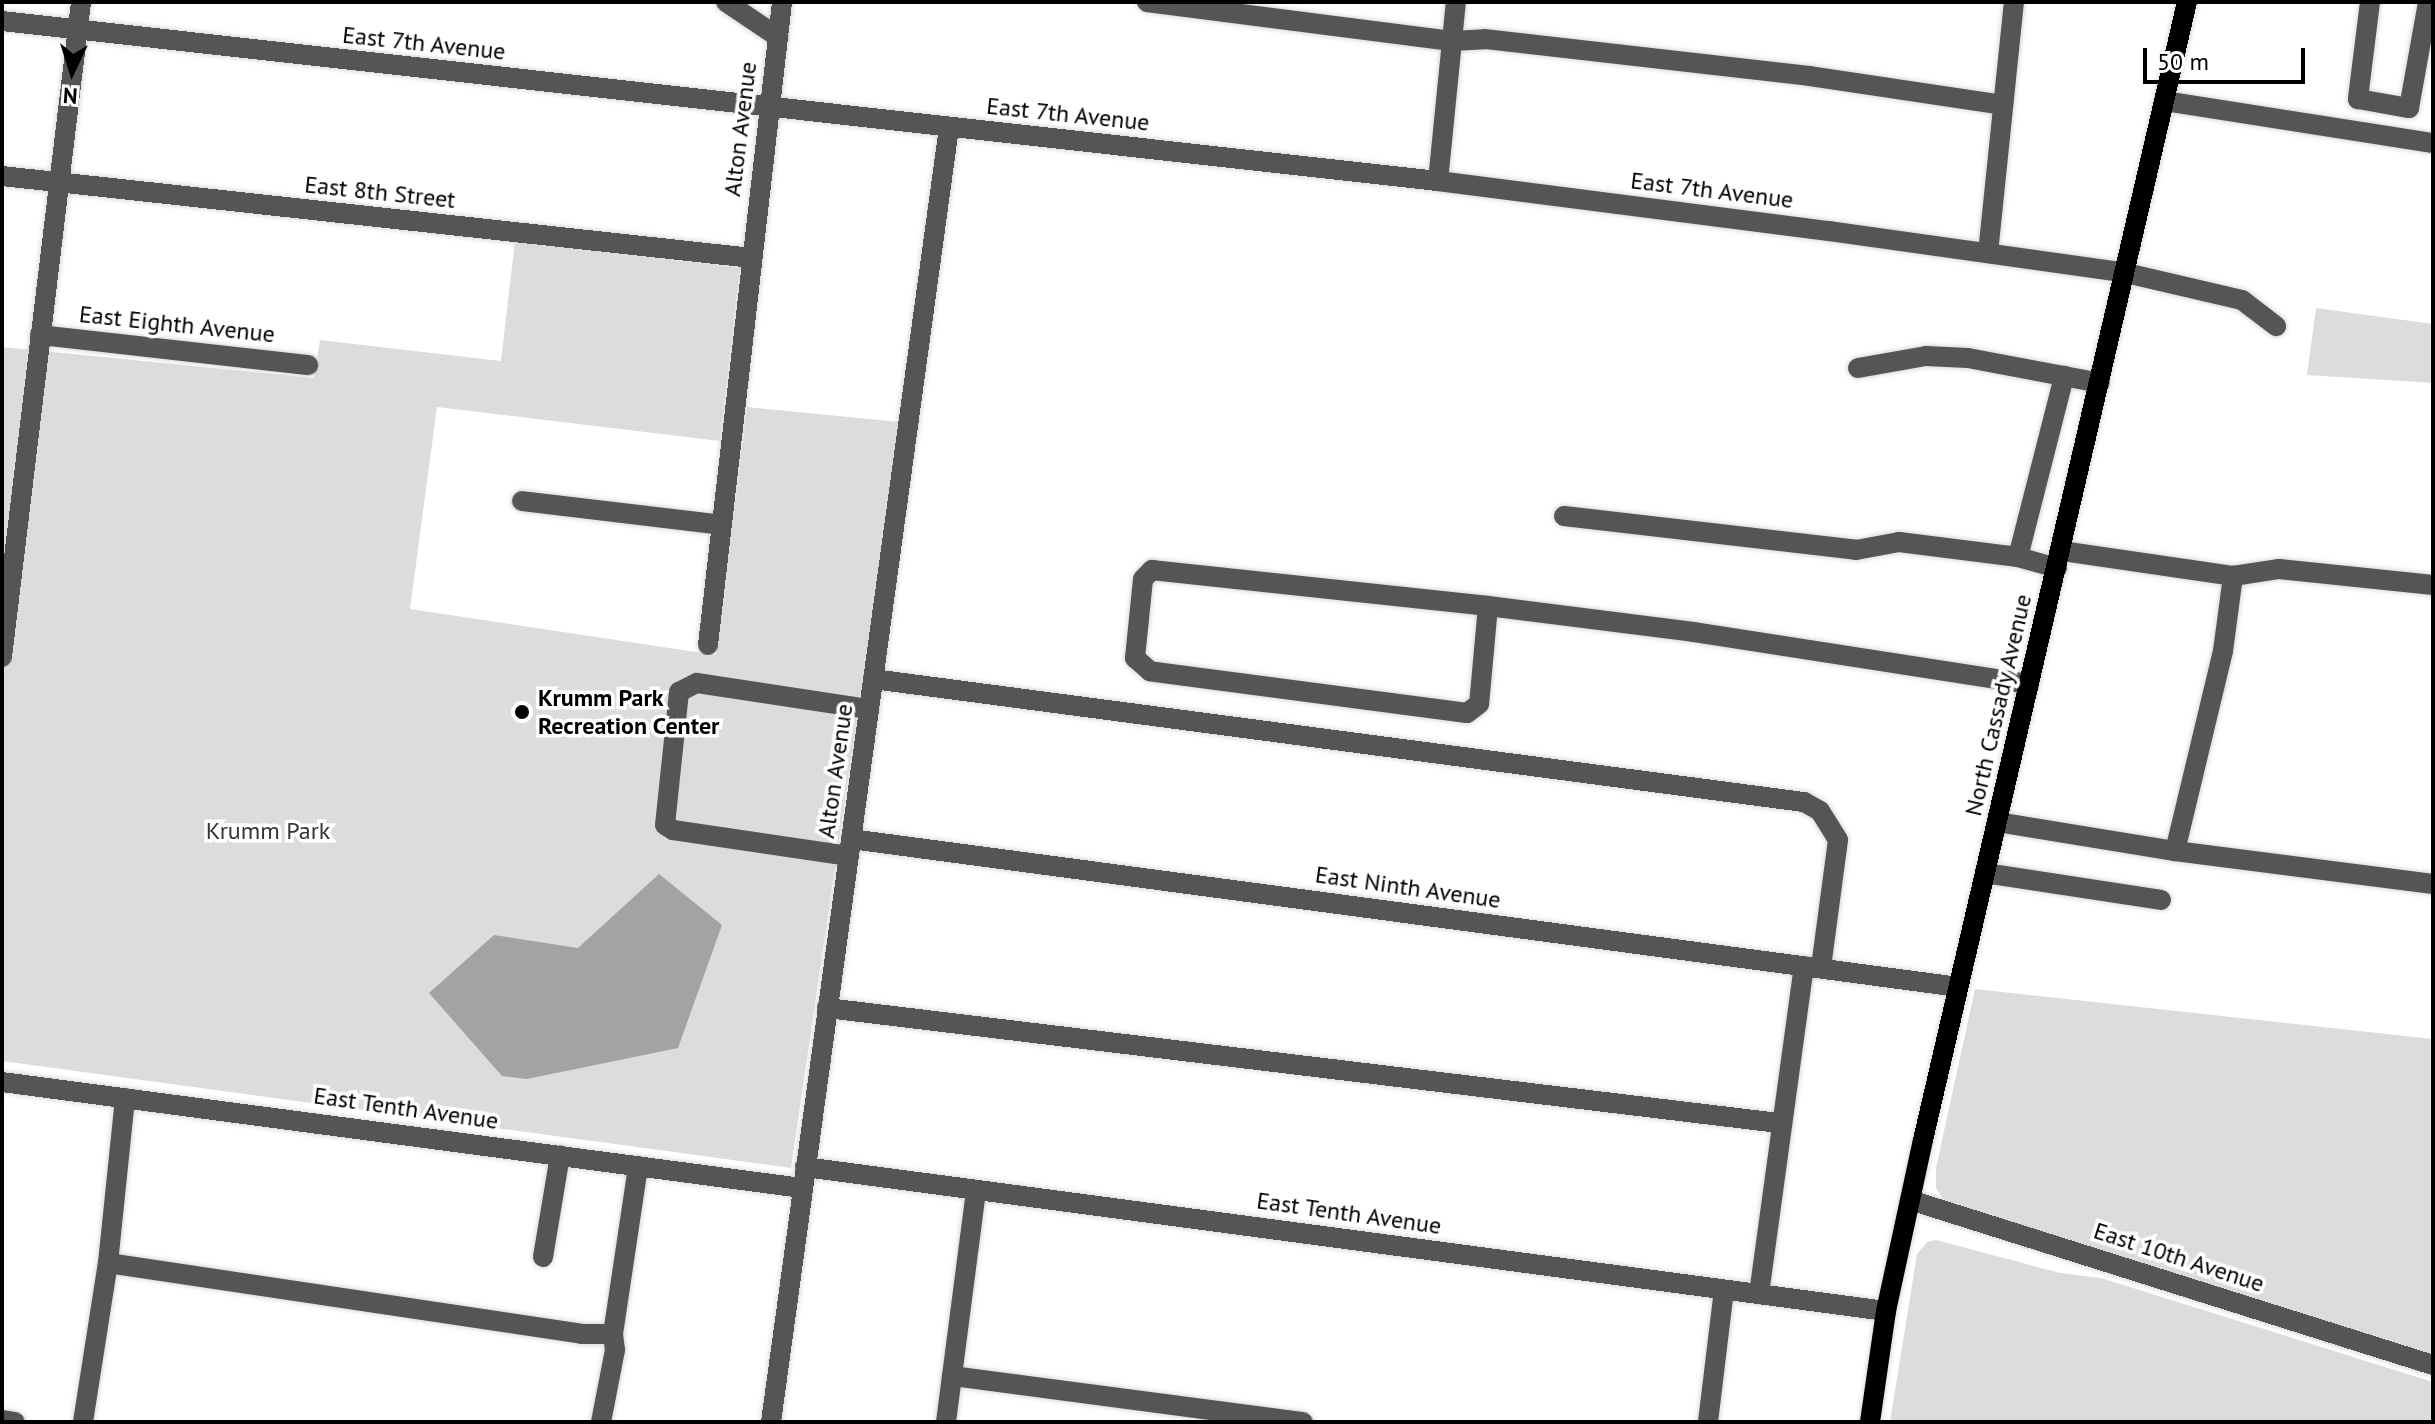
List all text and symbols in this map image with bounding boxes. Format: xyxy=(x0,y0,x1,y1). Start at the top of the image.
street label: East 7th Avenue xyxy=(341,20,507,66)
north arrow xyxy=(32,32,112,112)
scale bar xyxy=(2147,32,2309,82)
text: 50 m xyxy=(2157,46,2209,77)
street label: Alton Avenue xyxy=(717,60,763,198)
text: N xyxy=(62,81,79,110)
street label: East 7th Avenue xyxy=(985,91,1151,137)
street label: East 7th Avenue xyxy=(1629,166,1795,214)
street label: East 8th Street xyxy=(303,170,457,214)
street label: East Eighth Avenue xyxy=(77,299,277,349)
street label: North Cassady Avenue xyxy=(1958,591,2038,819)
place label: Krumm Park Recreation Center xyxy=(538,684,720,740)
street label: Alton Avenue xyxy=(811,702,859,840)
marker: Krumm Park Recreation Center xyxy=(513,703,531,721)
park label: Krumm Park xyxy=(206,817,330,845)
street label: East Ninth Avenue xyxy=(1313,860,1503,914)
street label: East Tenth Avenue xyxy=(311,1081,501,1135)
street label: East Tenth Avenue xyxy=(1254,1186,1444,1240)
street label: East 10th Avenue xyxy=(2090,1216,2268,1298)

